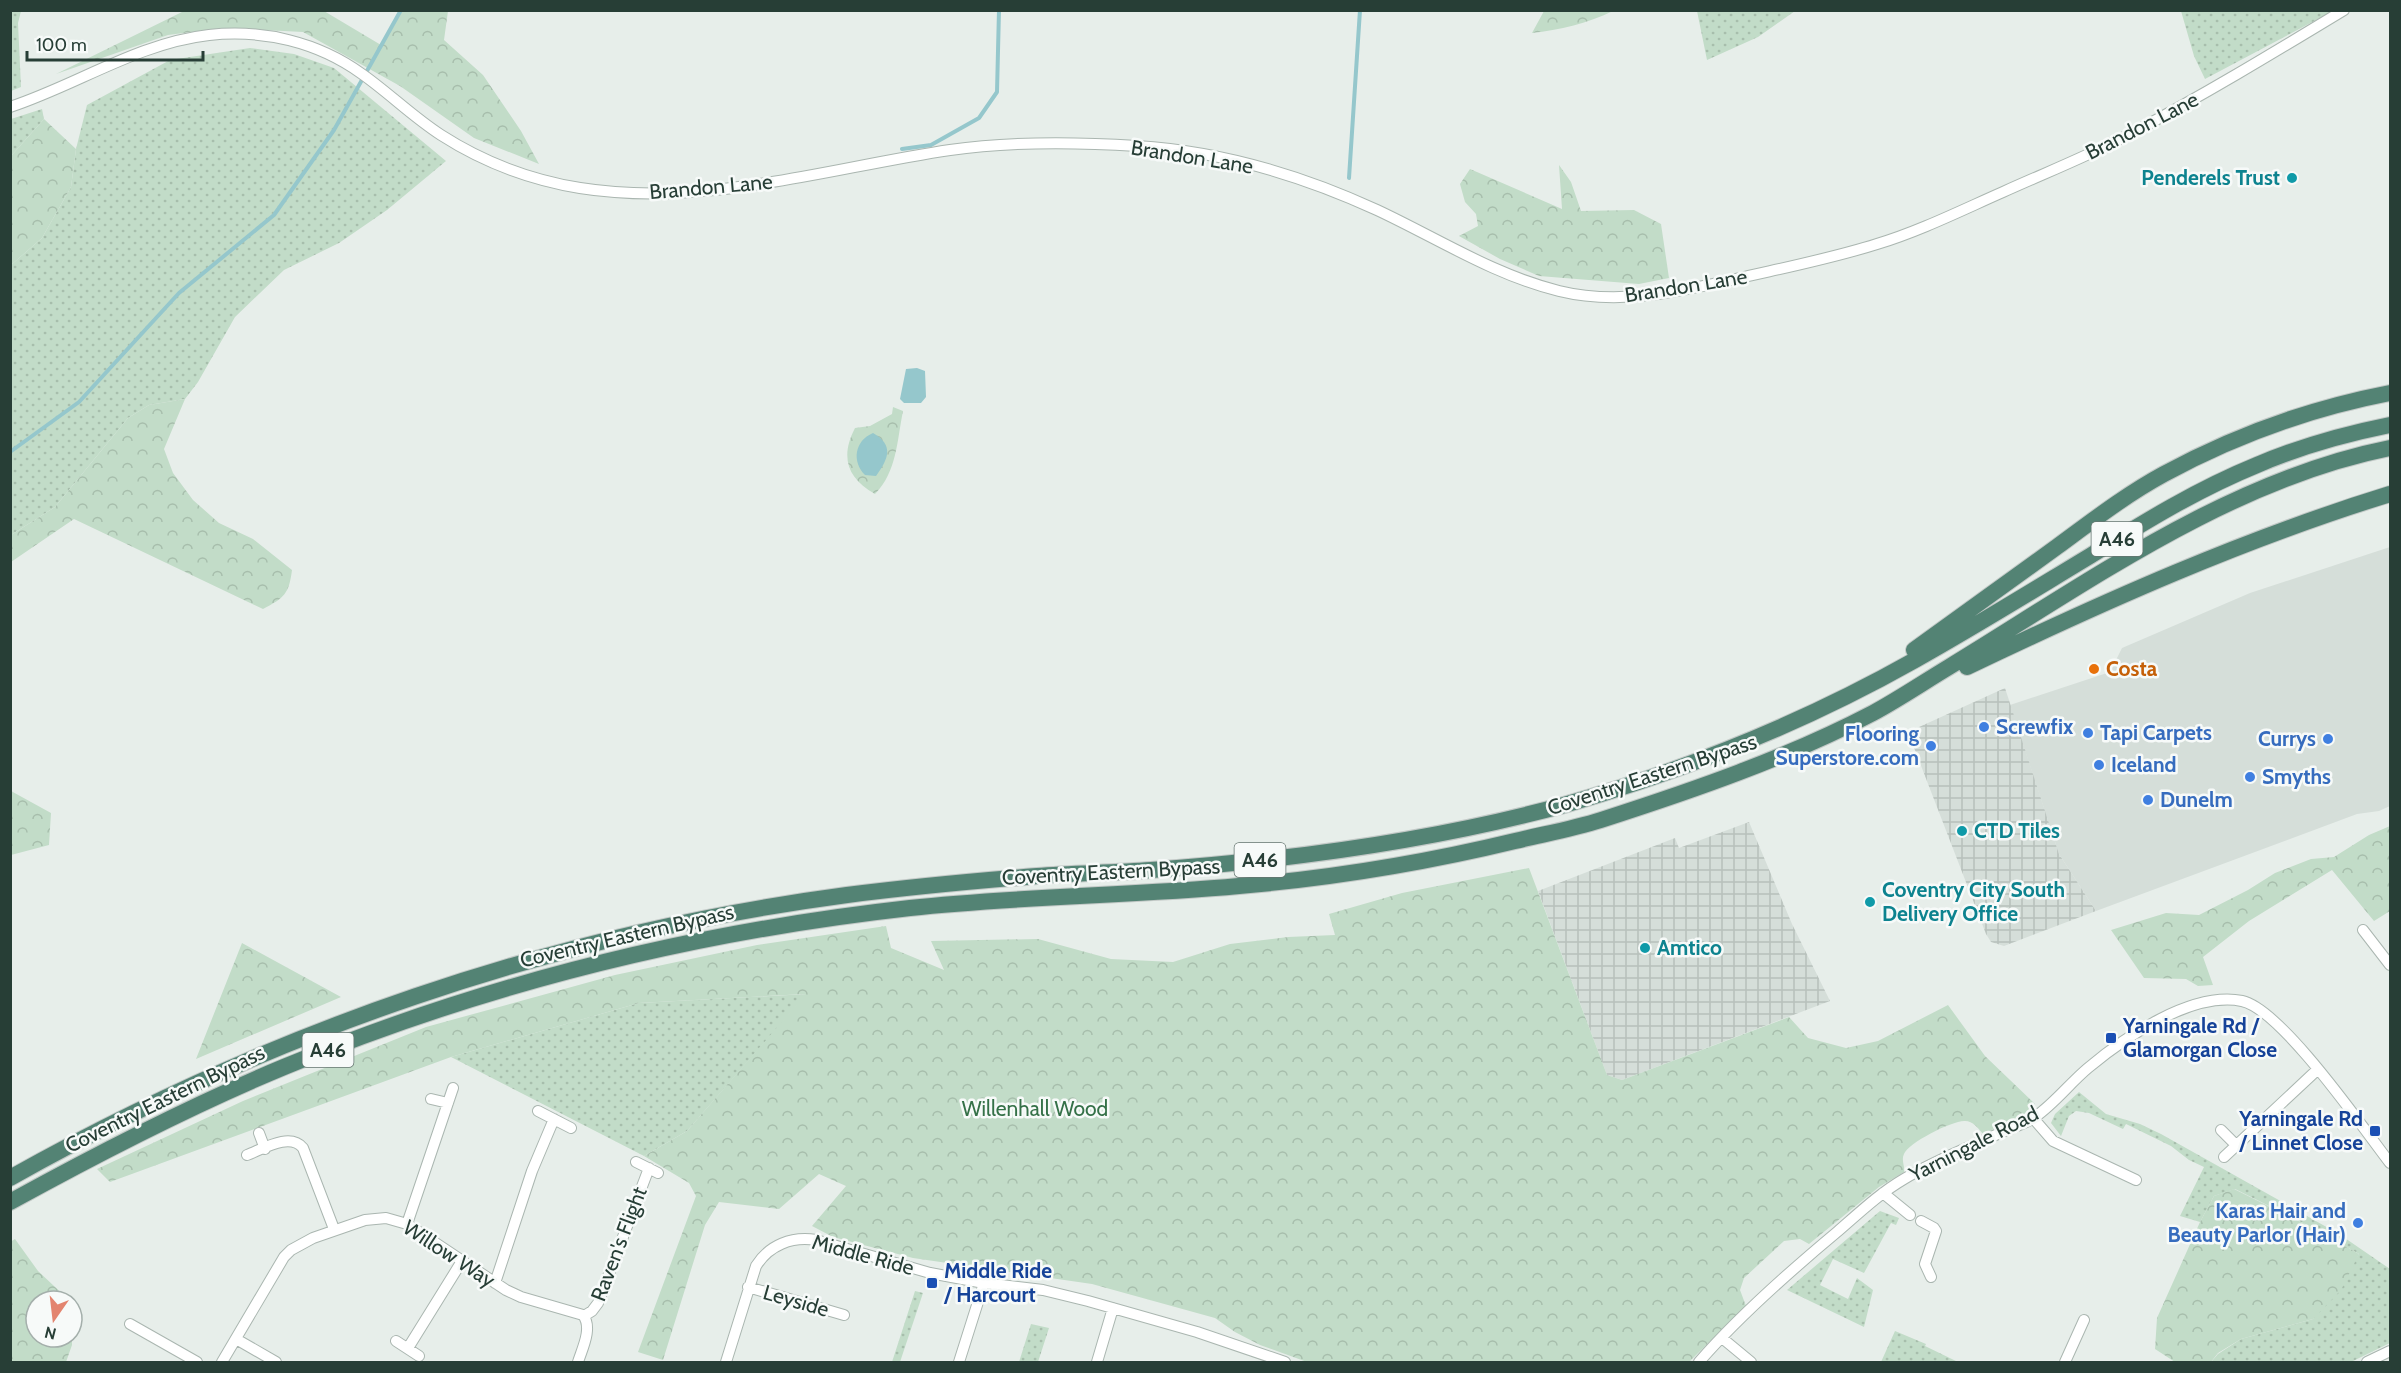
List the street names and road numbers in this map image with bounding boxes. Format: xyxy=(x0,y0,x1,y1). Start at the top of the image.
street label: Brandon Lane xyxy=(2081,86,2203,165)
street label: Brandon Lane xyxy=(1129,135,1255,179)
street label: Brandon Lane xyxy=(648,169,774,204)
street label: Brandon Lane xyxy=(1623,263,1749,308)
road number: A46 xyxy=(2092,522,2142,556)
street label: Coventry Eastern Bypass xyxy=(1544,729,1760,820)
road number: A46 xyxy=(1234,843,1286,877)
street label: Coventry Eastern Bypass xyxy=(1001,853,1221,890)
street label: Coventry Eastern Bypass xyxy=(518,899,737,972)
road number: A46 xyxy=(302,1033,354,1067)
street label: Coventry Eastern Bypass xyxy=(61,1039,269,1158)
street label: Yarningale Road xyxy=(1904,1100,2043,1187)
street label: Raven's Flight xyxy=(585,1183,652,1305)
street label: Willow Way xyxy=(399,1215,500,1293)
street label: Middle Ride xyxy=(810,1229,917,1280)
street label: Leyside xyxy=(760,1279,832,1322)

